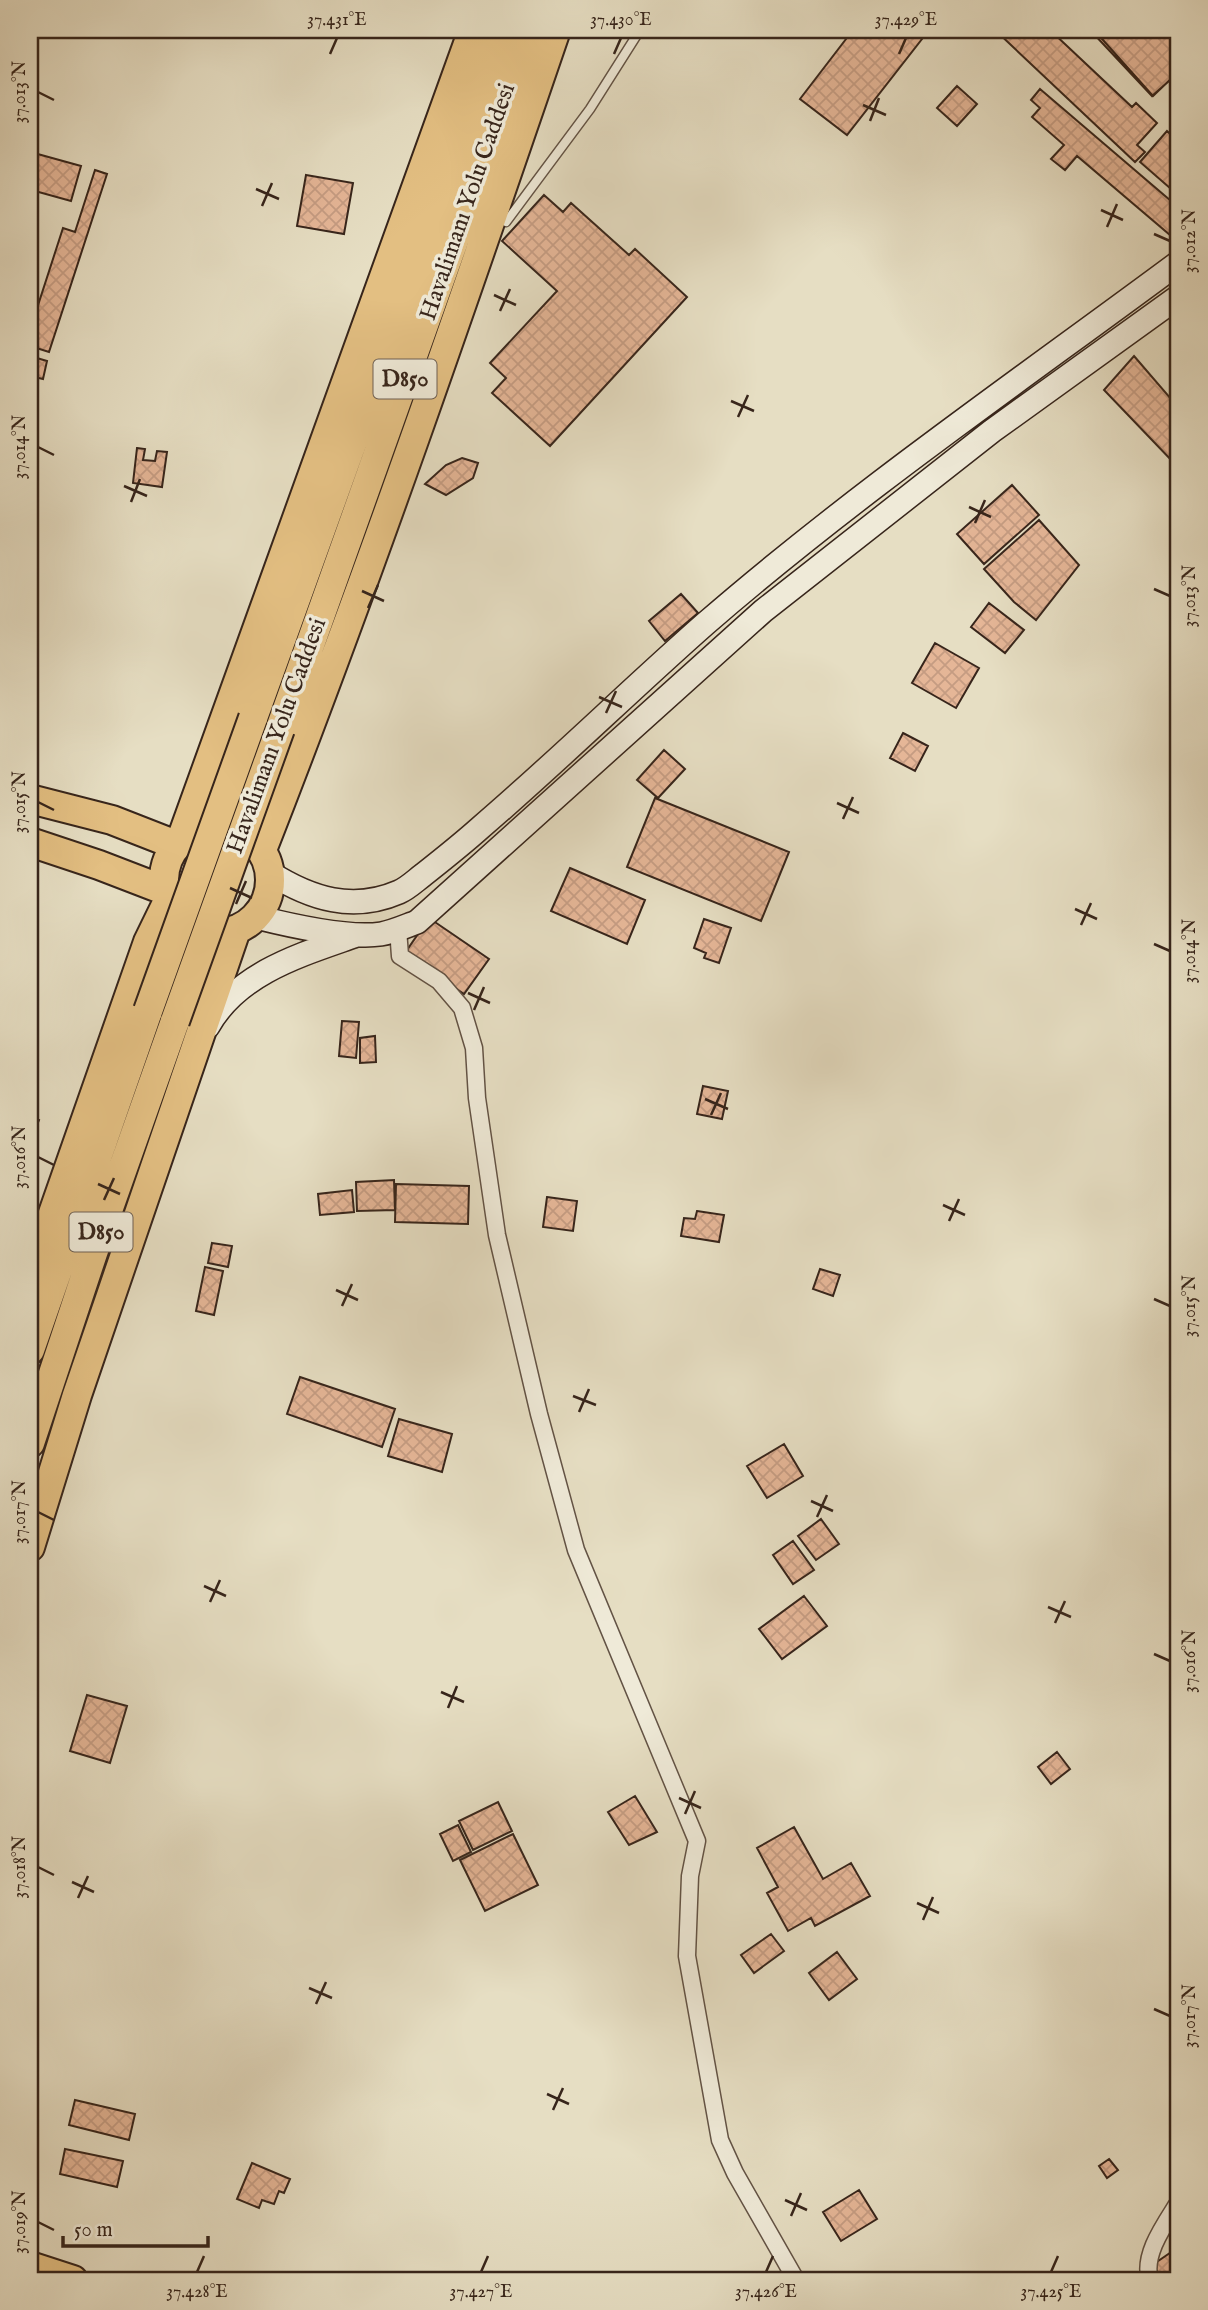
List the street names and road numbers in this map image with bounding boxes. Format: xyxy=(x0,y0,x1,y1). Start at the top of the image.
street label: Havalimanı Yolu Caddesi xyxy=(413,79,523,325)
road number: D850 xyxy=(374,360,436,398)
street label: Havalimanı Yolu Caddesi xyxy=(220,614,334,858)
road number: D850 xyxy=(70,1212,132,1252)

